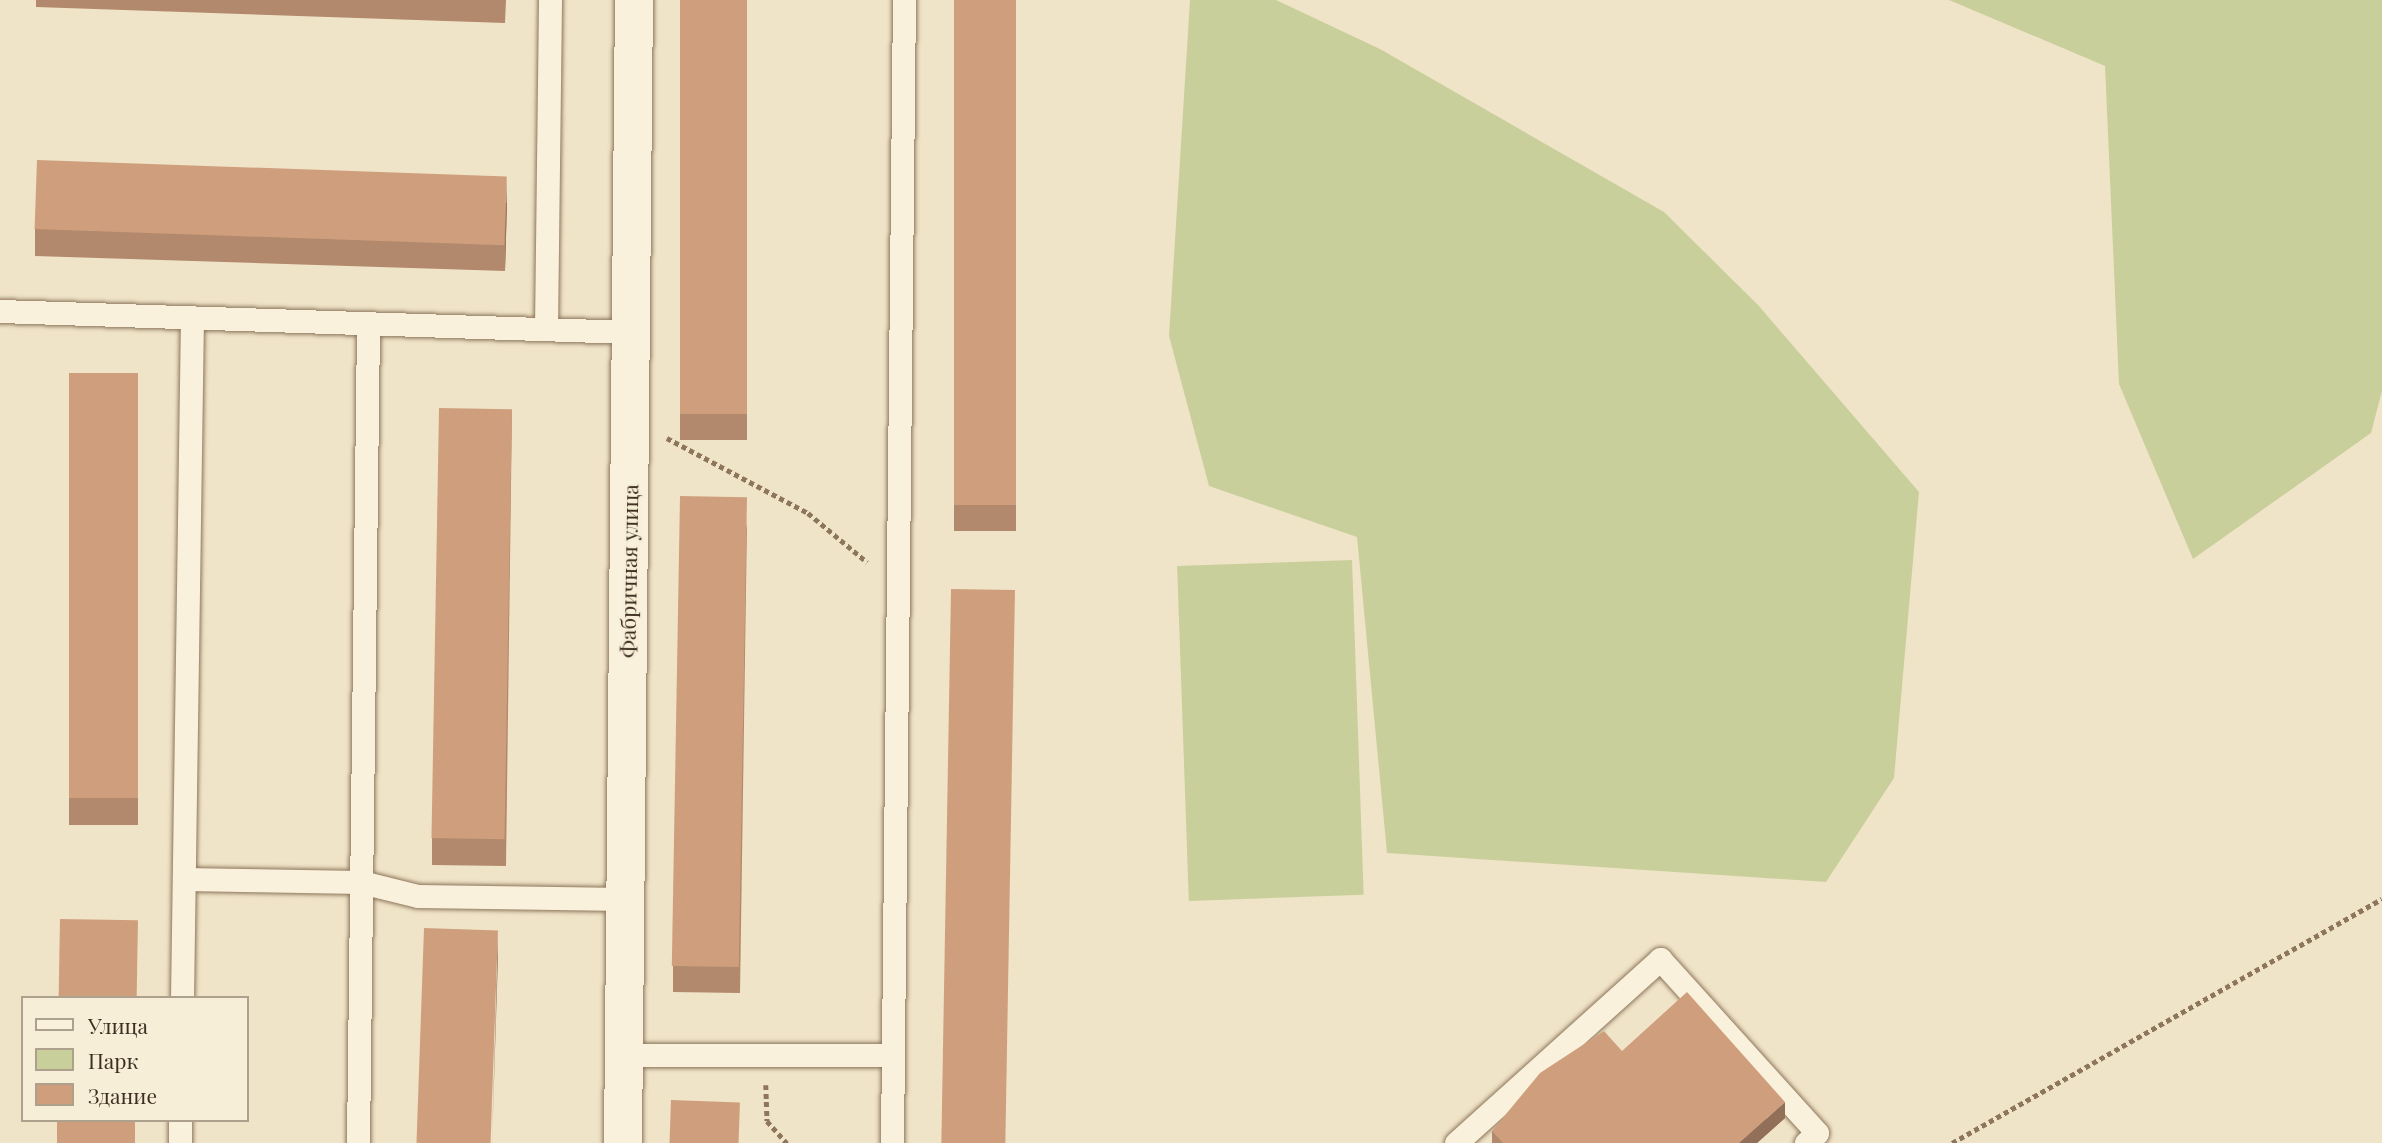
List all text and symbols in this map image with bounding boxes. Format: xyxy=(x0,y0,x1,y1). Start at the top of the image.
street label: Фабричная улица xyxy=(614,484,642,658)
legend xyxy=(21,996,248,1122)
text: Улица xyxy=(88,1011,148,1039)
text: Парк xyxy=(88,1046,138,1074)
text: Здание xyxy=(88,1081,157,1109)

